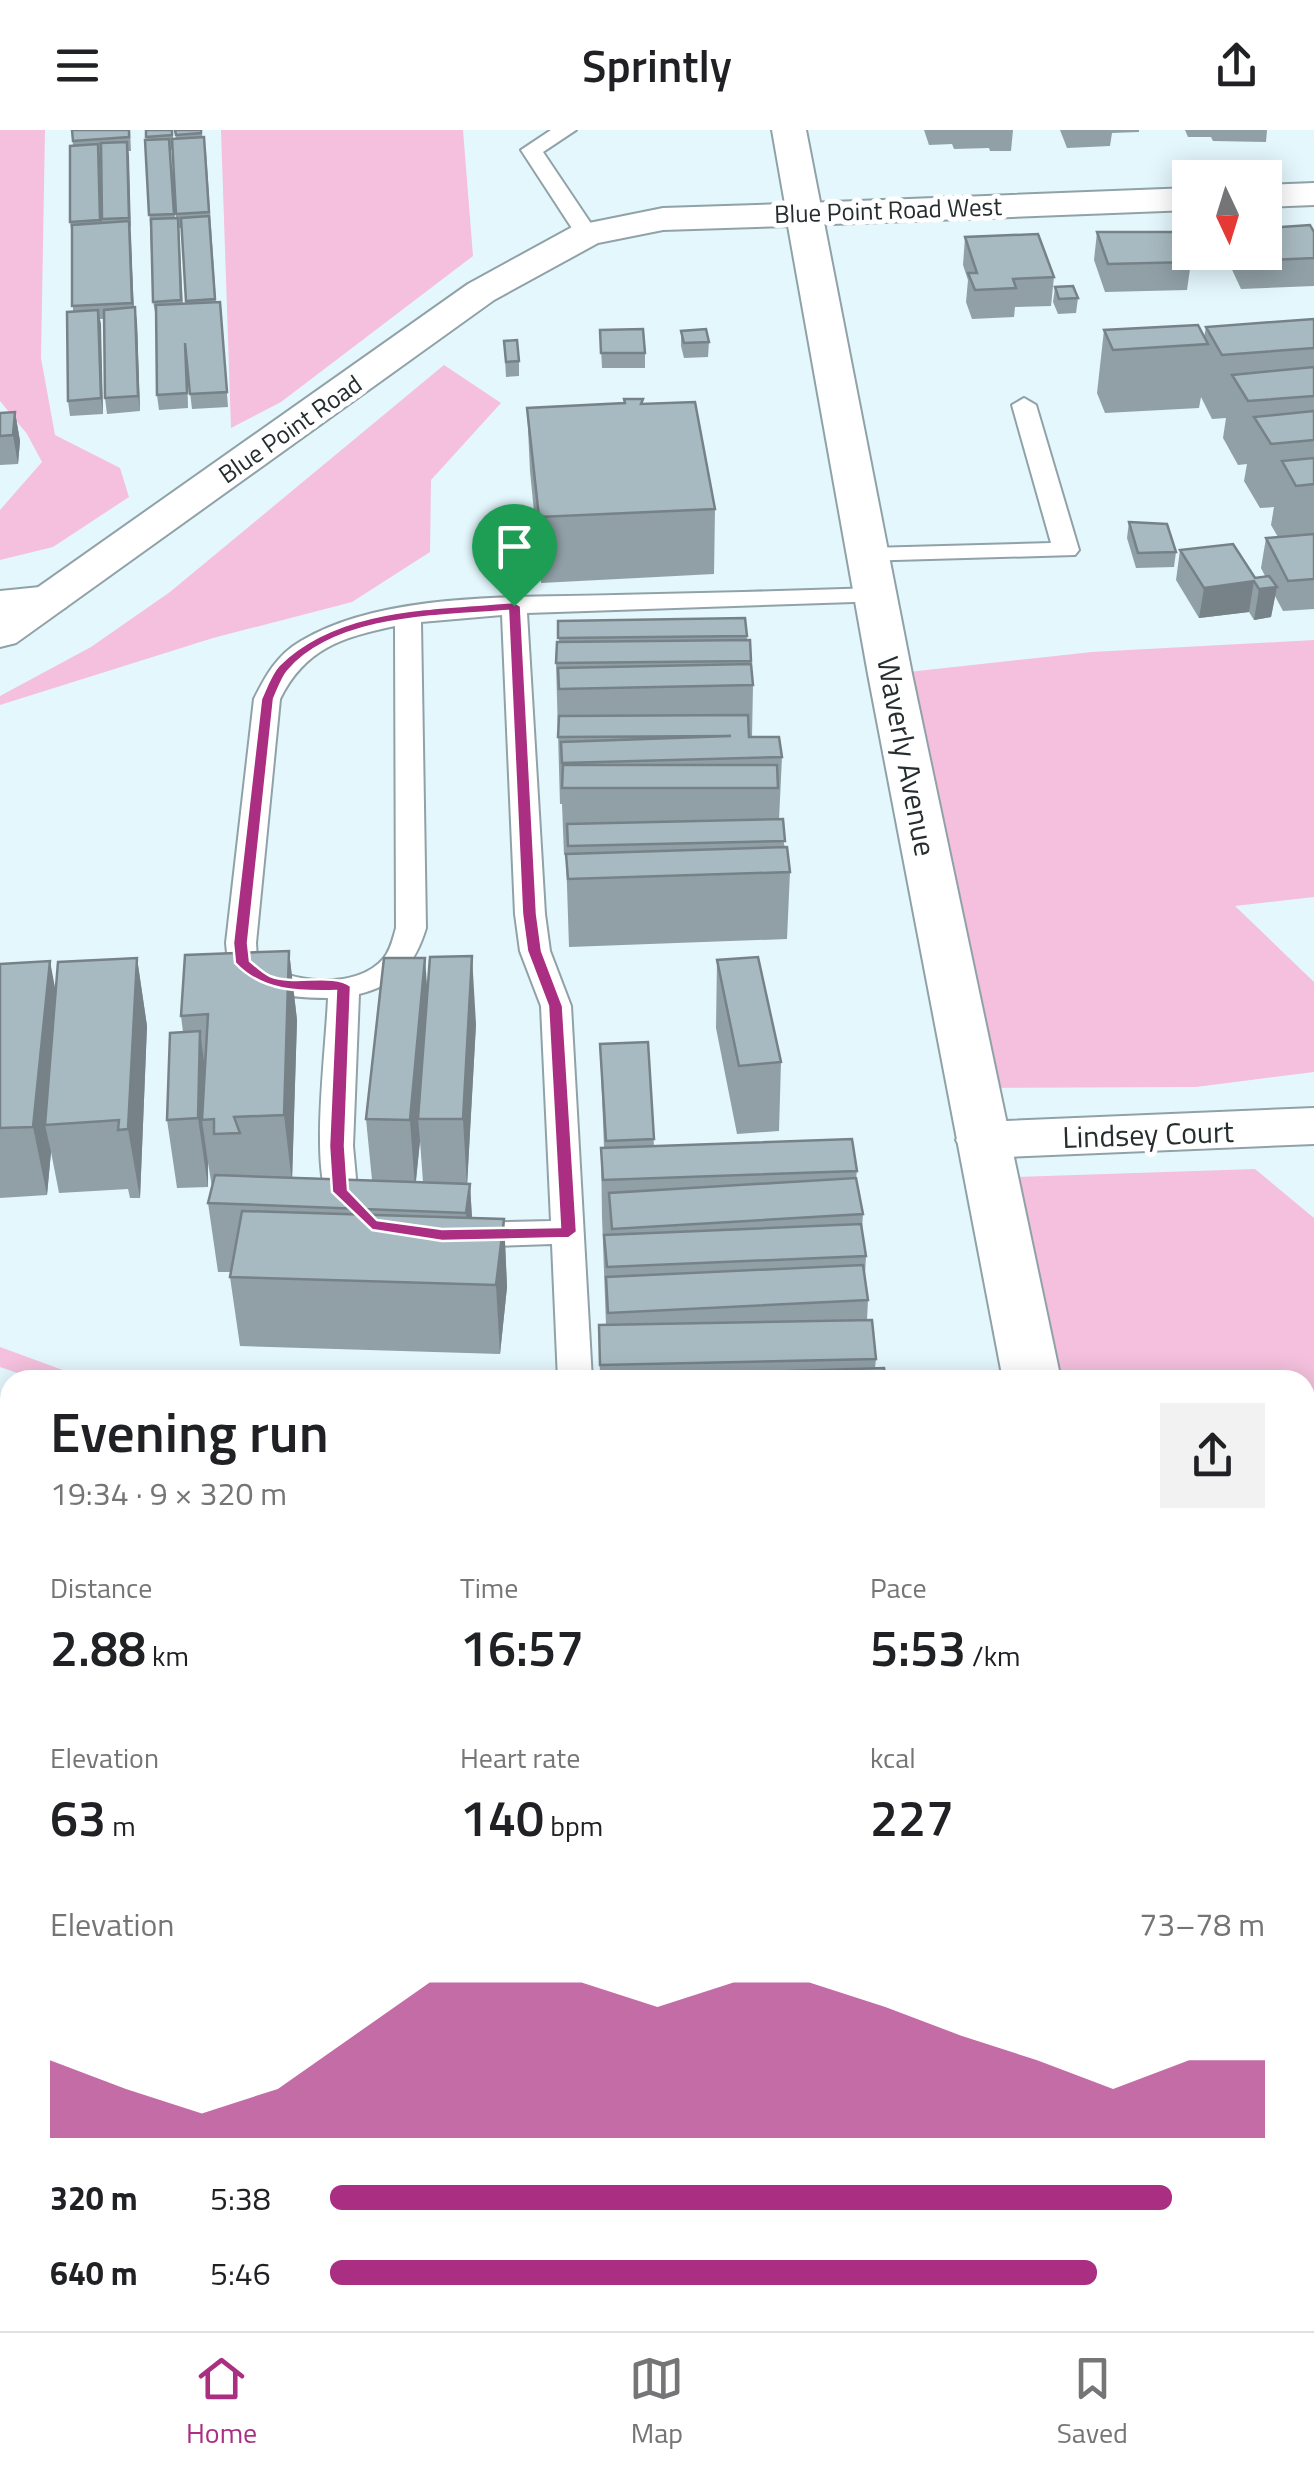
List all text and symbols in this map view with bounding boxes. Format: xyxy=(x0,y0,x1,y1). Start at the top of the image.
text: Sprintly xyxy=(582,31,732,99)
icon: menu xyxy=(50,38,105,93)
icon: share xyxy=(1209,38,1264,93)
north arrow xyxy=(1172,160,1282,270)
map controls xyxy=(1172,160,1282,270)
street label: Blue Point Road West xyxy=(773,187,1003,233)
street label: Blue Point Road xyxy=(210,365,370,493)
pin xyxy=(472,504,557,607)
icon: arrive xyxy=(487,519,542,574)
street label: Waverly Avenue xyxy=(865,652,949,860)
street label: Lindsey Court xyxy=(1061,1108,1235,1160)
text: Evening run xyxy=(50,1390,329,1473)
button: share xyxy=(1160,1403,1265,1508)
text: 19:34 · 9 × 320 m xyxy=(50,1469,287,1517)
text: Distance xyxy=(50,1566,152,1609)
text: Time xyxy=(460,1566,518,1609)
text: Pace xyxy=(870,1566,927,1609)
text: 2.88 xyxy=(50,1609,146,1685)
text: 16:57 xyxy=(460,1609,584,1685)
text: 5:53 xyxy=(870,1609,966,1685)
text: km xyxy=(146,1634,189,1677)
text: /km xyxy=(966,1634,1020,1677)
text: Elevation xyxy=(50,1736,159,1779)
text: Heart rate xyxy=(460,1736,580,1779)
text: kcal xyxy=(870,1736,916,1779)
text: 63 xyxy=(50,1779,106,1855)
text: 140 xyxy=(460,1779,544,1855)
text: 227 xyxy=(870,1779,954,1855)
text: m xyxy=(106,1804,136,1847)
text: bpm xyxy=(544,1804,603,1847)
text: Elevation xyxy=(50,1900,174,1948)
text: 73–78 m xyxy=(1139,1900,1265,1948)
text: 320 m xyxy=(50,2174,138,2222)
text: 5:38 xyxy=(210,2174,271,2222)
text: 640 m xyxy=(50,2249,138,2297)
text: 5:46 xyxy=(210,2249,271,2297)
tab: Home xyxy=(186,2351,257,2454)
tab: Map xyxy=(629,2351,684,2454)
tab: Saved xyxy=(1057,2351,1128,2454)

